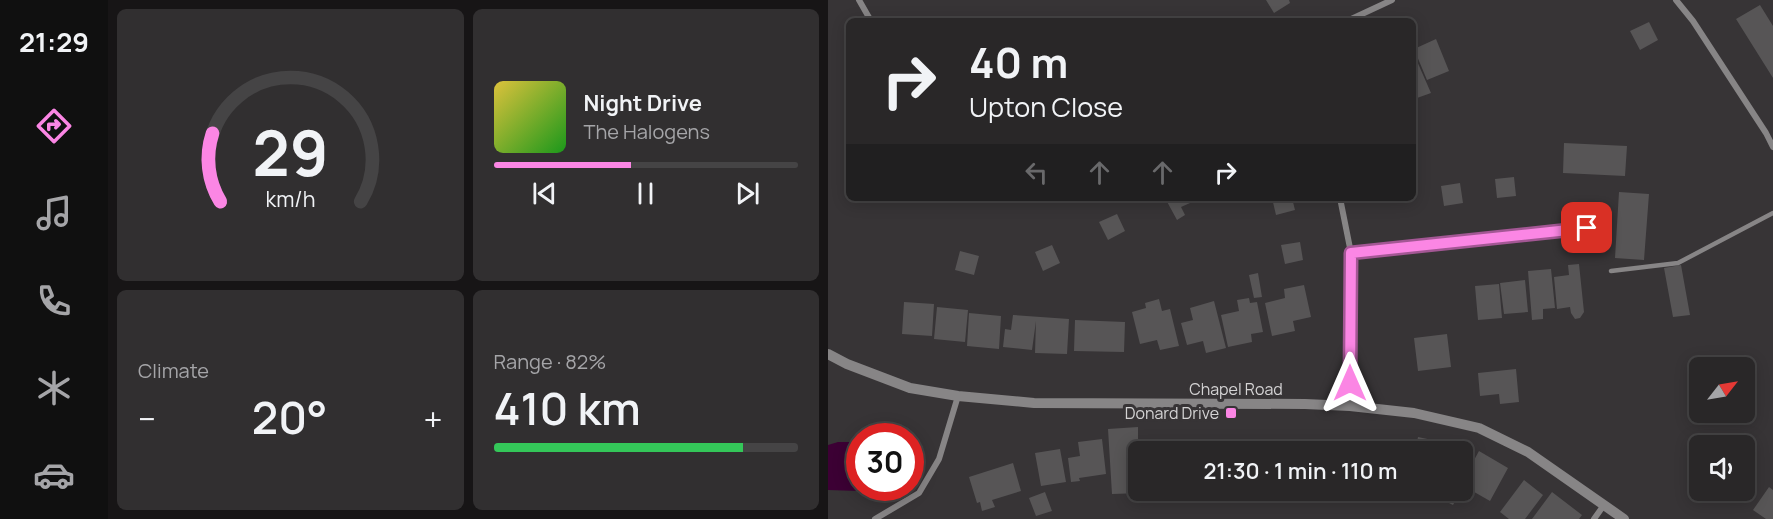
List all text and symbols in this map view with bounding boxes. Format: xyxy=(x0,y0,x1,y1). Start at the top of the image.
text: 21:29 xyxy=(19,23,89,60)
text: 40 m xyxy=(969,33,1068,91)
icon: right xyxy=(870,42,948,120)
text: Night Drive xyxy=(584,88,702,118)
text: Upton Close xyxy=(969,88,1123,125)
icon: directions xyxy=(33,105,75,147)
text: 29 xyxy=(252,109,328,195)
text: The Halogens xyxy=(584,118,710,145)
icon: left xyxy=(1020,156,1053,189)
icon: ahead xyxy=(1083,156,1116,189)
icon: ahead xyxy=(1146,156,1179,189)
icon: right xyxy=(1209,156,1242,189)
icon: previous xyxy=(528,177,561,210)
icon: pause xyxy=(629,177,662,210)
icon: next xyxy=(731,177,764,210)
text: km/h xyxy=(265,185,315,214)
icon: music xyxy=(33,192,75,234)
pin xyxy=(1561,202,1612,253)
icon: arrive xyxy=(1570,211,1603,244)
icon: phone xyxy=(33,280,75,322)
text: Range · 82% xyxy=(494,348,606,375)
position arrow xyxy=(1318,351,1382,415)
text: Climate xyxy=(138,357,209,384)
north arrow xyxy=(1689,357,1755,423)
map controls xyxy=(1689,357,1755,501)
icon: climate xyxy=(33,367,75,409)
text: 410 km xyxy=(494,377,641,439)
street label: Chapel Road xyxy=(1189,378,1283,400)
text: 20° xyxy=(252,386,327,448)
text: − xyxy=(138,396,156,441)
text: + xyxy=(423,396,442,441)
place label: Donard Drive xyxy=(1125,402,1219,424)
marker: Donard Drive xyxy=(1224,406,1238,420)
speed limit sign: 30 xyxy=(846,423,924,501)
button: sound xyxy=(1689,435,1755,501)
icon: car xyxy=(33,454,75,496)
text: 21:30 · 1 min · 110 m xyxy=(1204,456,1397,486)

